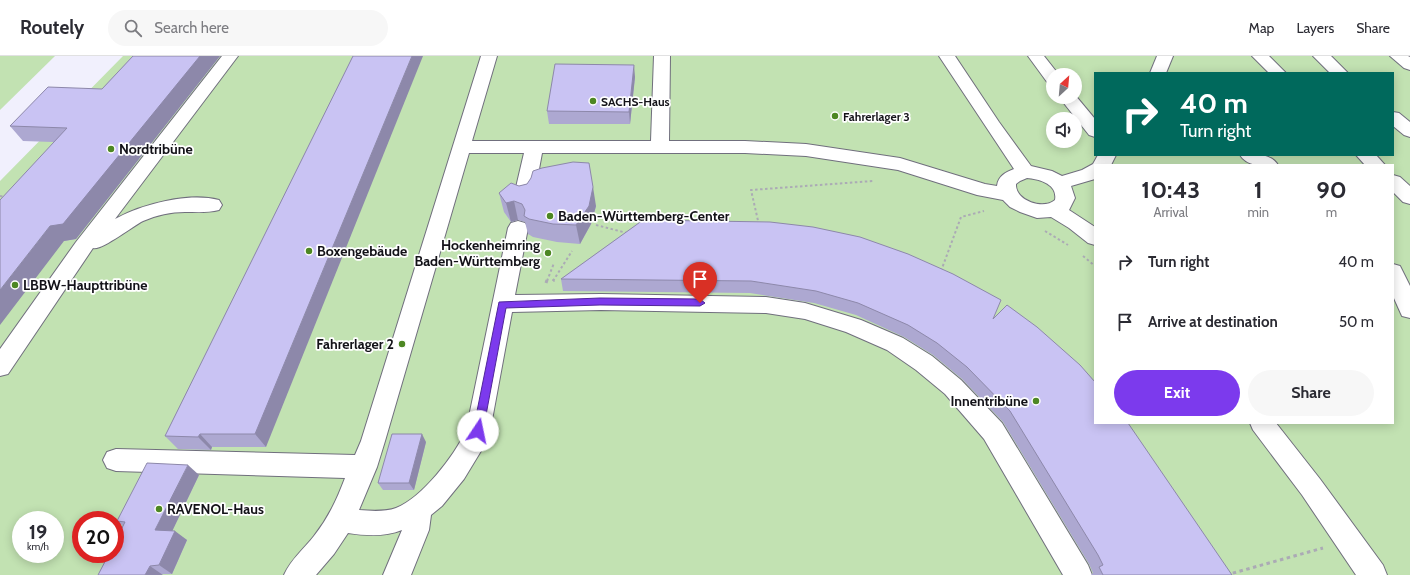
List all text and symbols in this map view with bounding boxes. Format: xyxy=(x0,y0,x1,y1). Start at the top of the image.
search box xyxy=(108,10,388,46)
text: Routely xyxy=(20,16,84,39)
icon: search xyxy=(122,17,144,39)
text: Search here xyxy=(154,19,229,37)
text: Map xyxy=(1249,19,1274,37)
text: Layers xyxy=(1296,19,1334,37)
text: Share xyxy=(1356,19,1390,37)
north arrow xyxy=(1046,68,1082,104)
map controls xyxy=(1046,68,1082,148)
text: 40 m xyxy=(1180,86,1248,120)
icon: right xyxy=(1114,88,1166,140)
place label: SACHS-Haus xyxy=(601,94,670,109)
marker: SACHS-Haus xyxy=(588,96,598,106)
place label: Fahrerlager 3 xyxy=(843,109,910,124)
marker: Fahrerlager 3 xyxy=(830,111,840,121)
button: sound xyxy=(1046,112,1082,148)
text: Turn right xyxy=(1180,120,1251,142)
place label: Nordtribüne xyxy=(119,140,193,158)
marker: Nordtribüne xyxy=(106,144,116,154)
text: 10:43 xyxy=(1141,175,1200,204)
text: 1 xyxy=(1254,175,1263,204)
text: 90 xyxy=(1316,175,1347,204)
text: Arrival xyxy=(1153,204,1188,220)
text: min xyxy=(1248,204,1269,220)
text: m xyxy=(1326,204,1337,220)
place label: Baden-Württemberg-Center xyxy=(558,207,730,225)
marker: Baden-Württemberg-Center xyxy=(545,211,555,221)
place label: Hockenheimring Baden-Württemberg xyxy=(414,236,540,270)
place label: Boxengebäude xyxy=(317,242,407,260)
marker: Boxengebäude xyxy=(304,246,314,256)
marker: Hockenheimring Baden-Württemberg xyxy=(543,248,553,258)
icon: right xyxy=(1114,251,1136,273)
text: Turn right xyxy=(1148,253,1209,271)
text: 40 m xyxy=(1338,253,1374,271)
pin xyxy=(683,262,717,303)
icon: arrive xyxy=(689,268,711,290)
place label: LBBW-Haupttribüne xyxy=(23,276,148,294)
marker: LBBW-Haupttribüne xyxy=(10,280,20,290)
icon: arrive xyxy=(1114,311,1136,333)
text: Arrive at destination xyxy=(1148,313,1278,331)
text: 50 m xyxy=(1339,313,1374,331)
place label: Fahrerlager 2 xyxy=(316,335,394,353)
marker: Fahrerlager 2 xyxy=(397,339,407,349)
button: Exit xyxy=(1114,370,1240,416)
button: Share xyxy=(1248,370,1374,416)
place label: Innentribüne xyxy=(950,392,1028,410)
marker: Innentribüne xyxy=(1031,396,1041,406)
position arrow xyxy=(457,410,499,452)
place label: RAVENOL-Haus xyxy=(167,500,264,518)
marker: RAVENOL-Haus xyxy=(154,504,164,514)
speed limit sign: 20 xyxy=(72,511,124,563)
text: 19 xyxy=(29,520,47,544)
text: km/h xyxy=(27,540,49,553)

